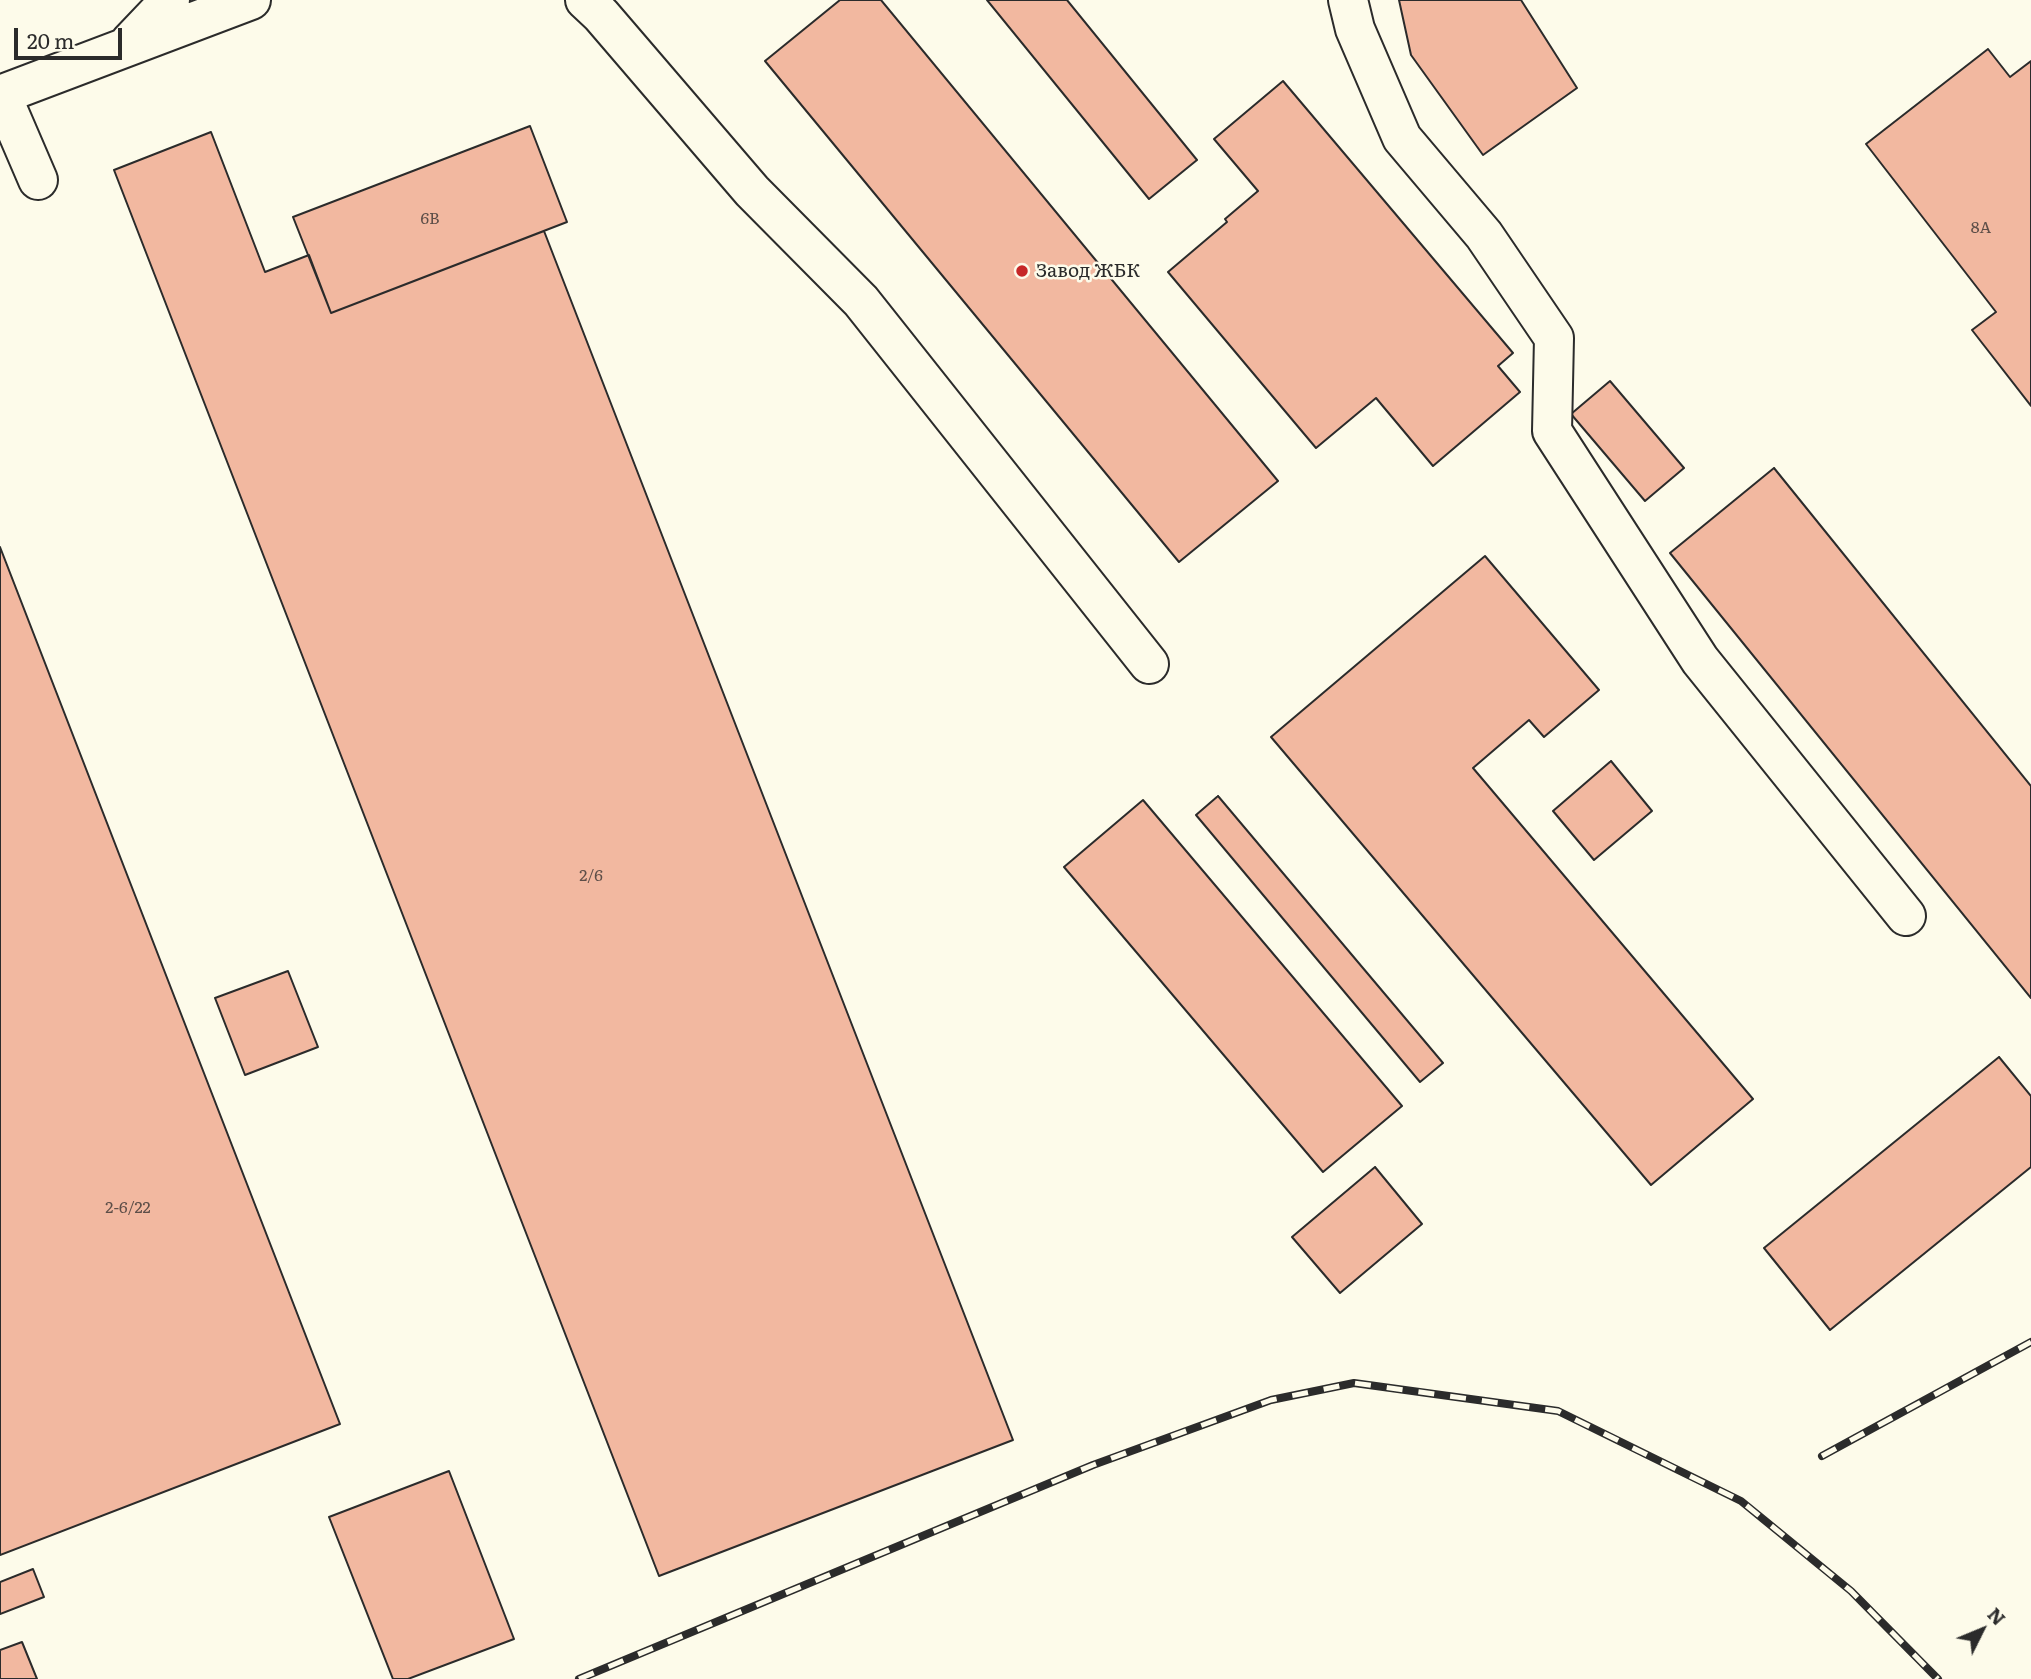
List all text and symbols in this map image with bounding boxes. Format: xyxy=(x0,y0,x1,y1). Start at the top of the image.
scale bar xyxy=(18,14,126,58)
text: 20 m xyxy=(27,24,74,55)
house number: 6В xyxy=(420,209,440,229)
house number: 8А xyxy=(1971,218,1991,238)
place label: Завод ЖБК xyxy=(1036,260,1140,282)
marker: Завод ЖБК xyxy=(1014,263,1030,279)
house number: 2/6 xyxy=(579,866,603,886)
house number: 2-6/22 xyxy=(105,1198,151,1218)
north arrow xyxy=(1947,1595,2017,1665)
text: N xyxy=(1982,1600,2013,1631)

